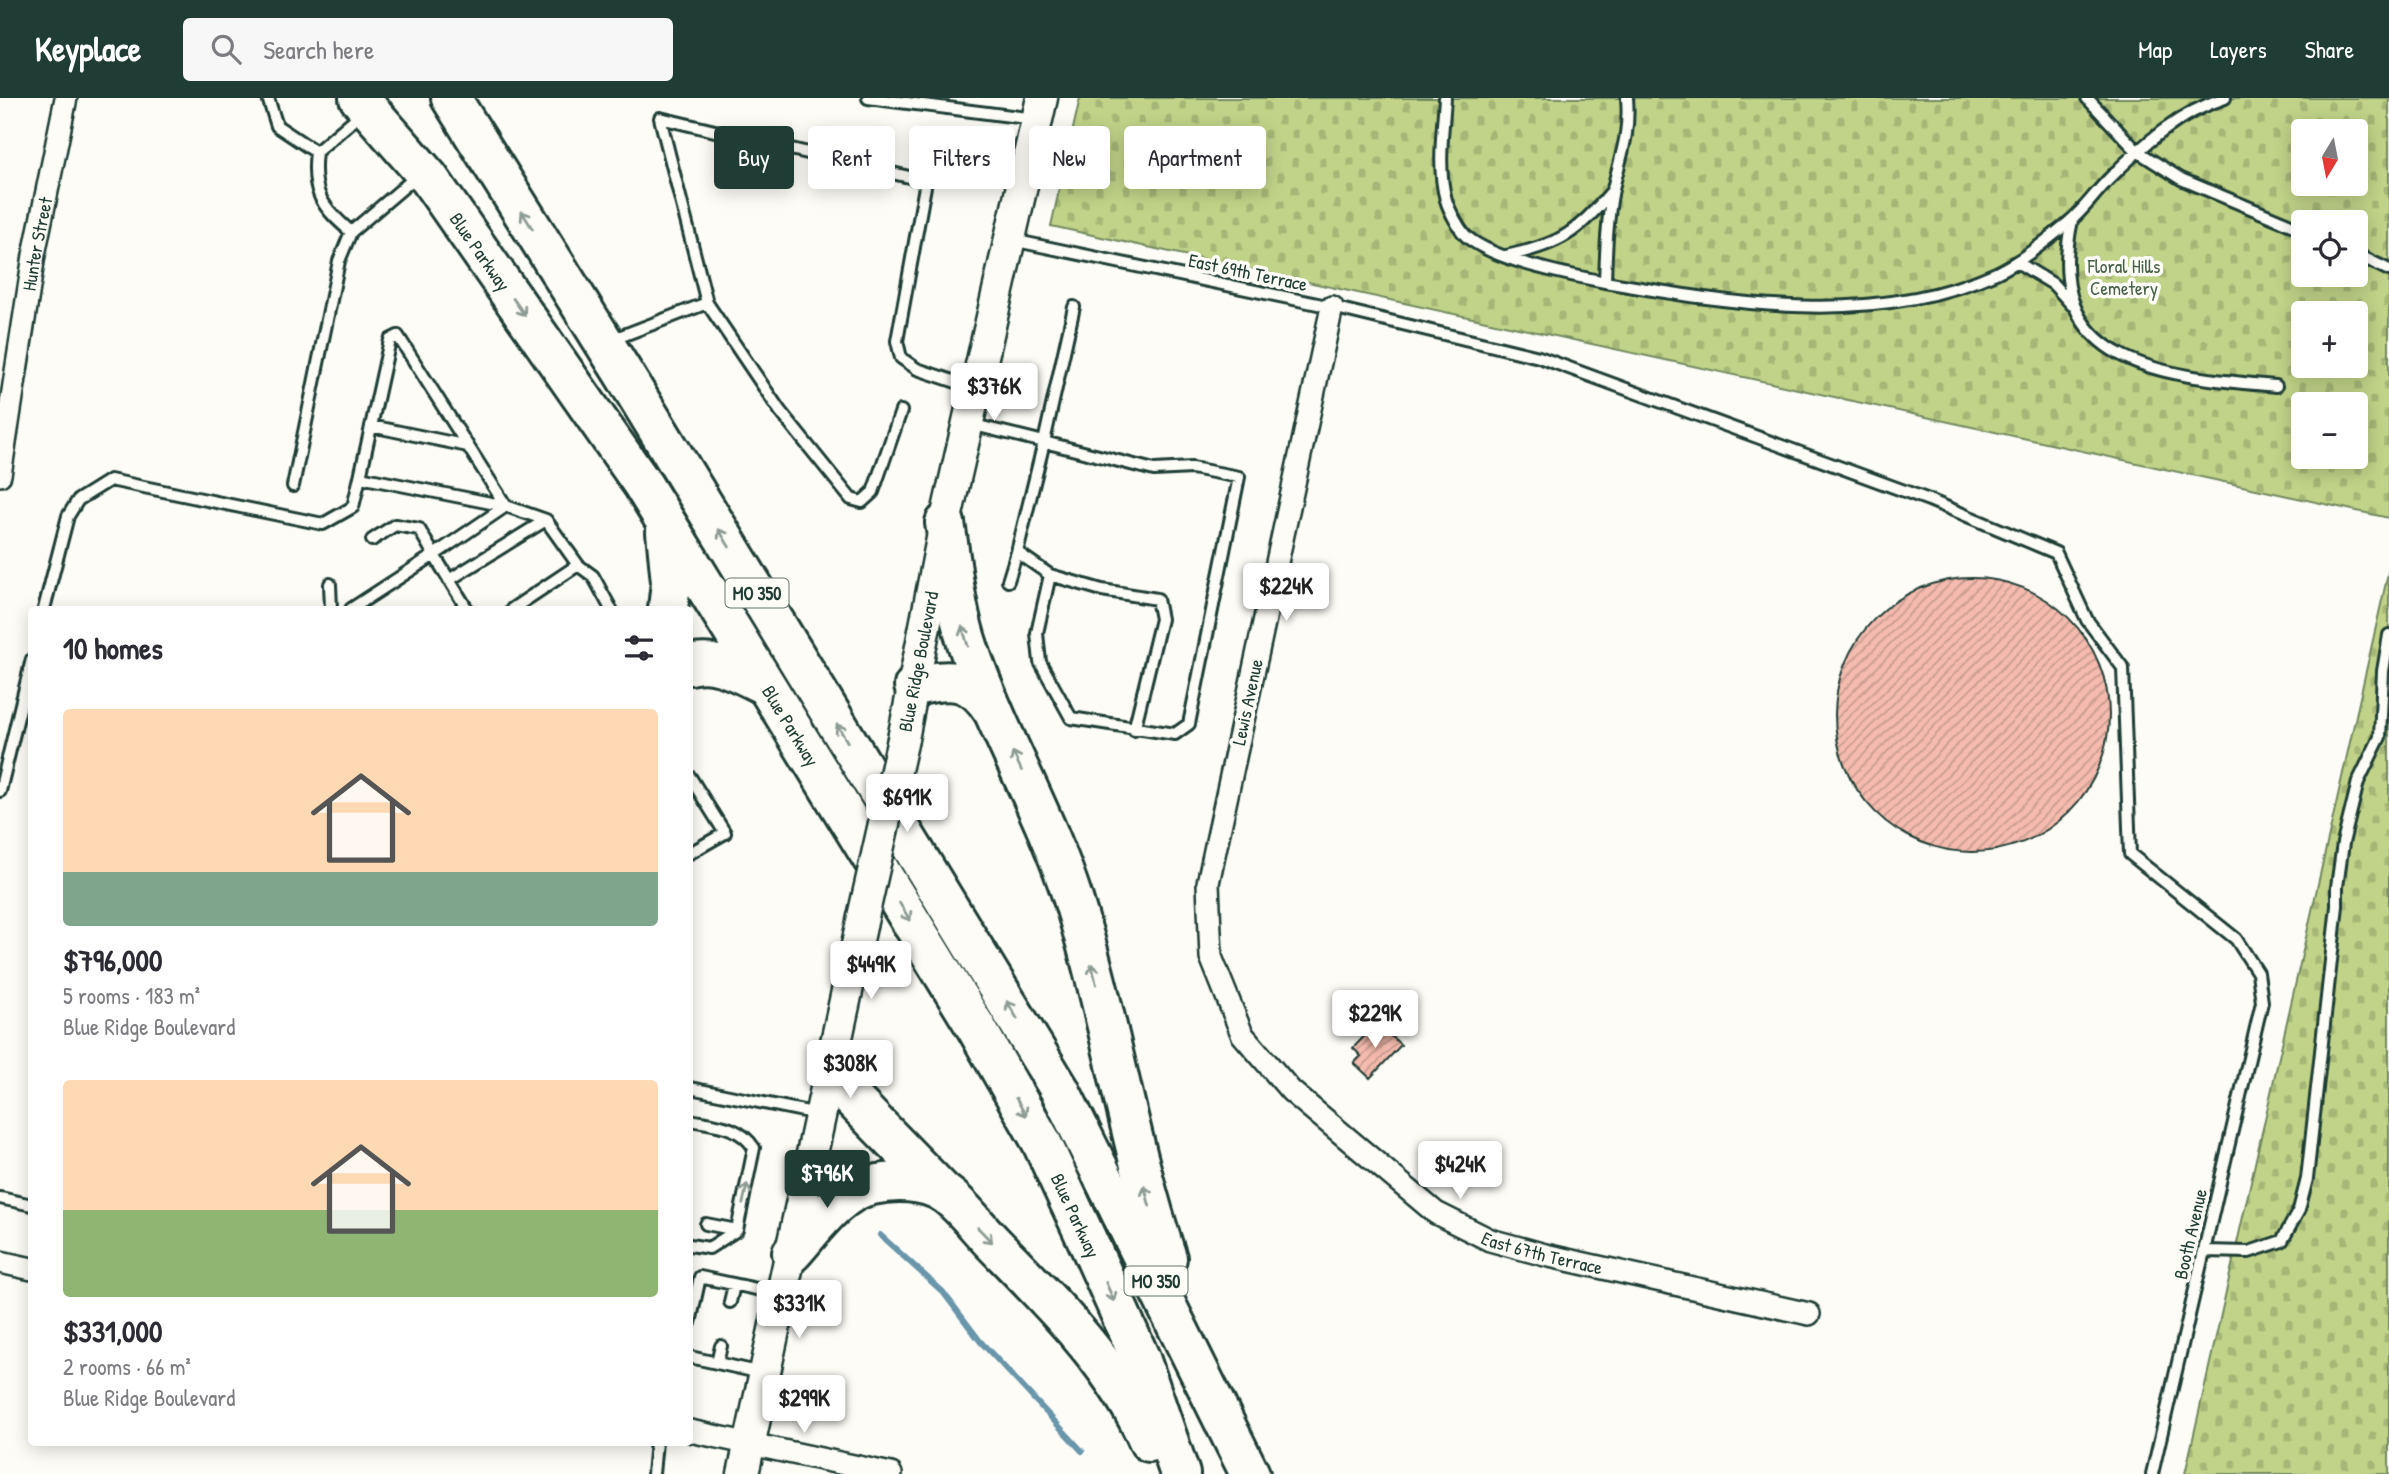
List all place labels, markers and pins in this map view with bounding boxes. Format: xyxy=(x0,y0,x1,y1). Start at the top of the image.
pin: $376K xyxy=(945,364,1043,423)
pin: $224K xyxy=(1237,564,1335,623)
pin: $691K xyxy=(858,774,956,834)
pin: $449K xyxy=(822,942,920,1001)
pin: $229K xyxy=(1326,990,1424,1050)
pin: $308K xyxy=(801,1040,899,1100)
pin: $424K xyxy=(1411,1142,1509,1201)
pin: $796K xyxy=(778,1150,876,1210)
pin: $331K xyxy=(750,1280,848,1340)
pin: $299K xyxy=(755,1376,853,1435)

